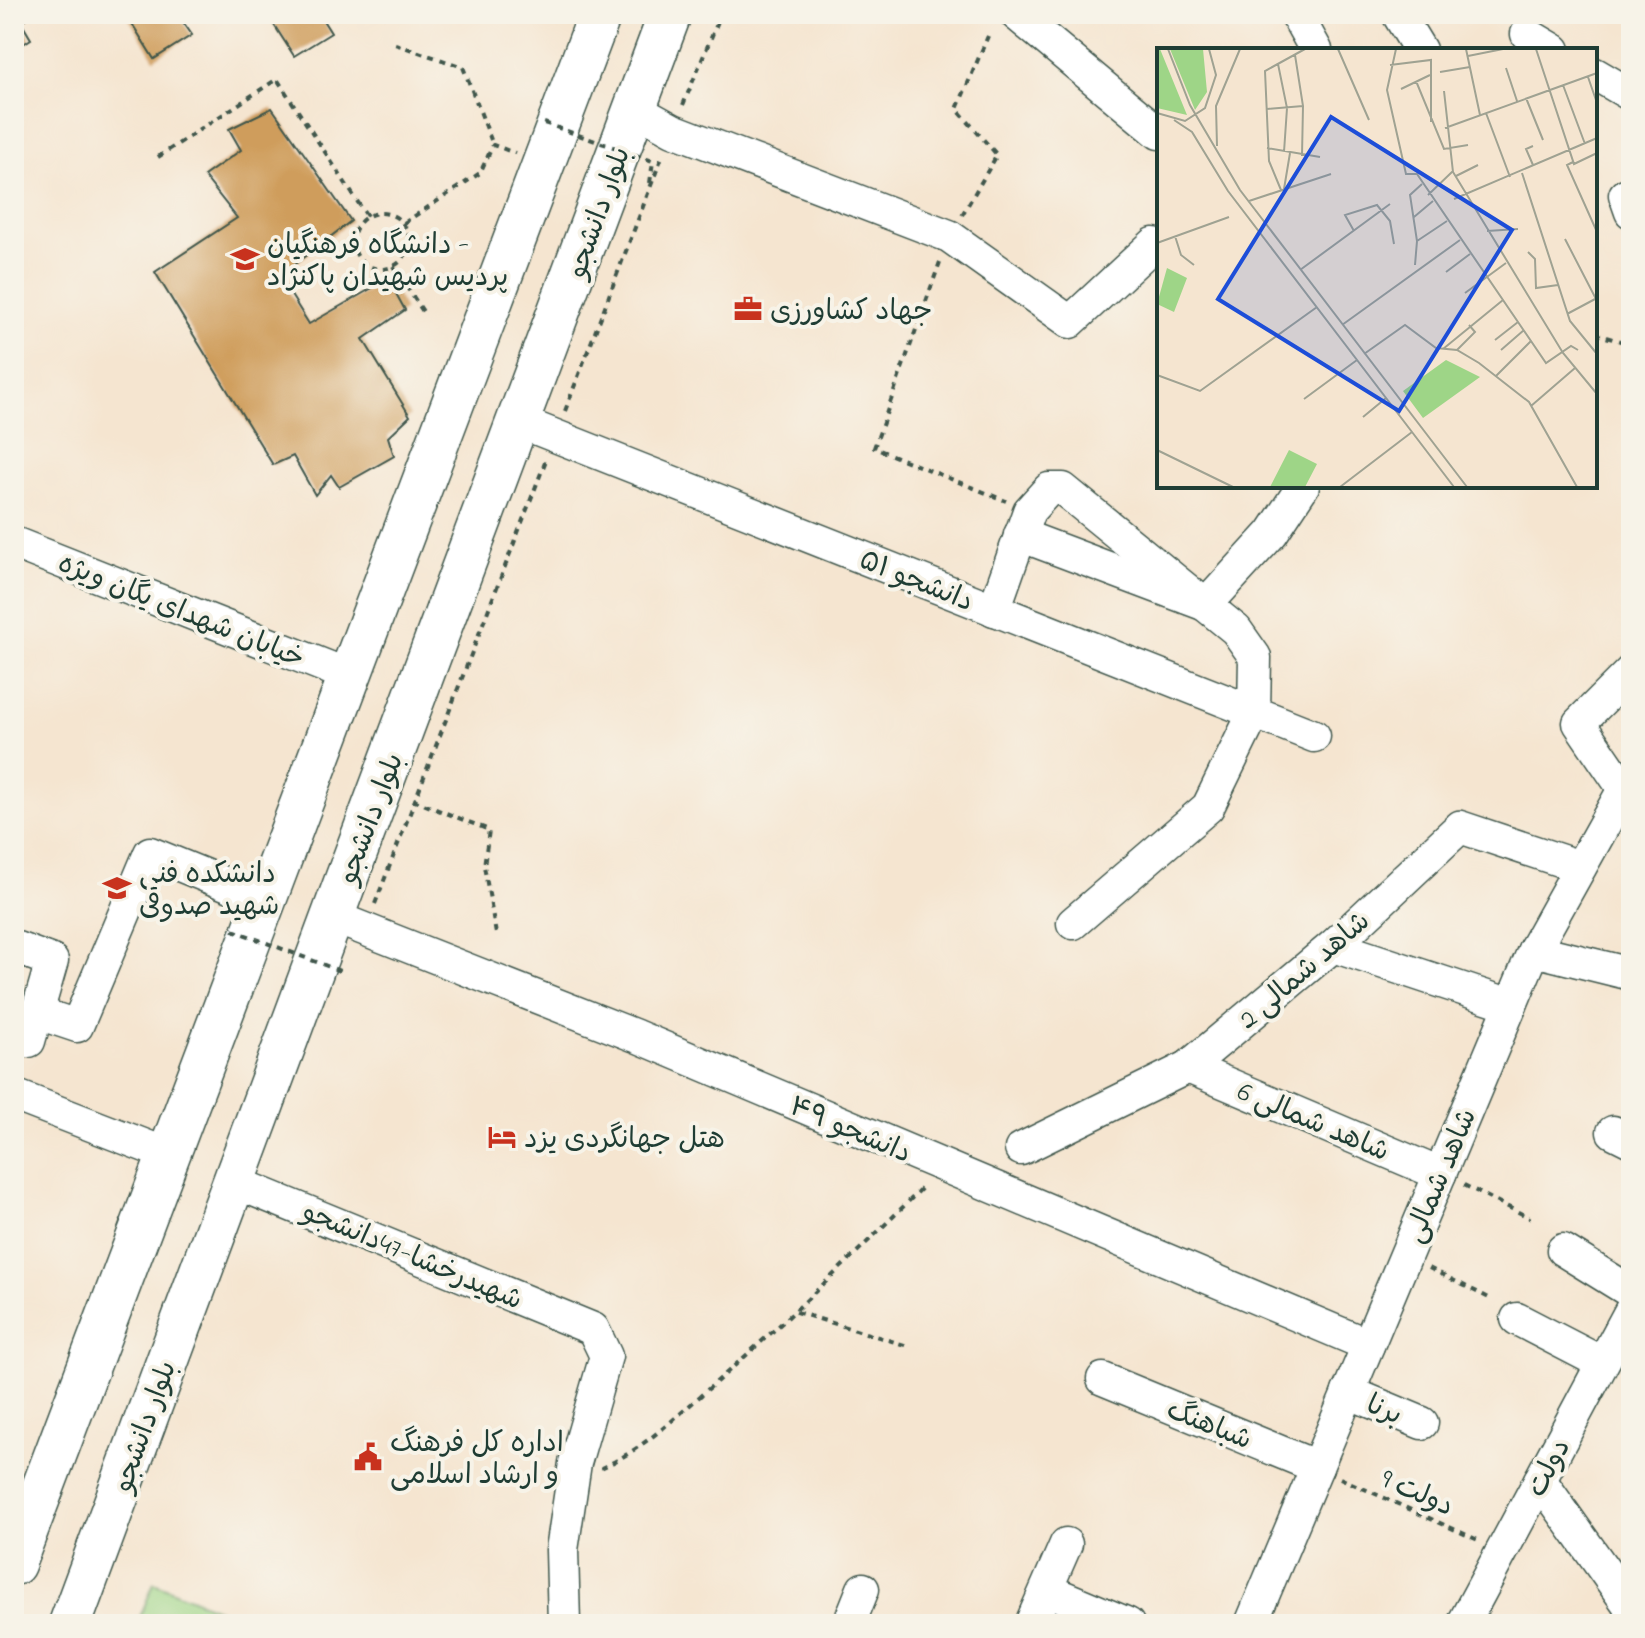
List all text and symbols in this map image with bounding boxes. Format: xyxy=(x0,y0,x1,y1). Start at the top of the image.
inset map xyxy=(1157,48,1597,488)
street label: بلوار دانشجو xyxy=(557,142,643,286)
place label: دانشگاه فرهنگیان - پردیس شهیدان پاکنژاد xyxy=(267,226,508,299)
school or university icon: دانشگاه فرهنگیان - پردیس شهیدان پاکنژاد xyxy=(230,244,260,274)
place label: جهاد کشاورزی xyxy=(770,292,932,333)
office icon: جهاد کشاورزی xyxy=(733,294,763,324)
street label: دانشجو ۵۱ xyxy=(852,541,979,624)
street label: خیابان شهدای یگان ویژه xyxy=(51,544,310,680)
street label: بلوار دانشجو xyxy=(328,748,416,892)
place label: دانشکده فنی شهید صدوقی xyxy=(139,855,279,928)
school or university icon: دانشکده فنی شهید صدوقی xyxy=(102,873,132,903)
street label: شاهد شمالی 2 xyxy=(1230,903,1380,1041)
street label: شاهد شمالی 6 xyxy=(1230,1073,1395,1174)
street label: دانشجو ۴۹ xyxy=(782,1087,917,1175)
street label: شاهد شمالی xyxy=(1396,1103,1489,1250)
place label: هتل جهانگردی یزد xyxy=(524,1120,725,1161)
hotel icon: هتل جهانگردی یزد xyxy=(487,1122,517,1152)
street label: شهیدرخشا-47دانشجو xyxy=(294,1192,528,1322)
street label: بلوار دانشجو xyxy=(103,1356,189,1500)
street label: برنا xyxy=(1359,1385,1408,1437)
street label: شباهنگ xyxy=(1160,1391,1258,1462)
place label: اداره کل فرهنگ و ارشاد اسلامی xyxy=(390,1424,564,1497)
street label: دولت xyxy=(1518,1432,1582,1505)
public building icon: اداره کل فرهنگ و ارشاد اسلامی xyxy=(353,1442,383,1472)
street label: دولت 9 xyxy=(1373,1460,1460,1528)

